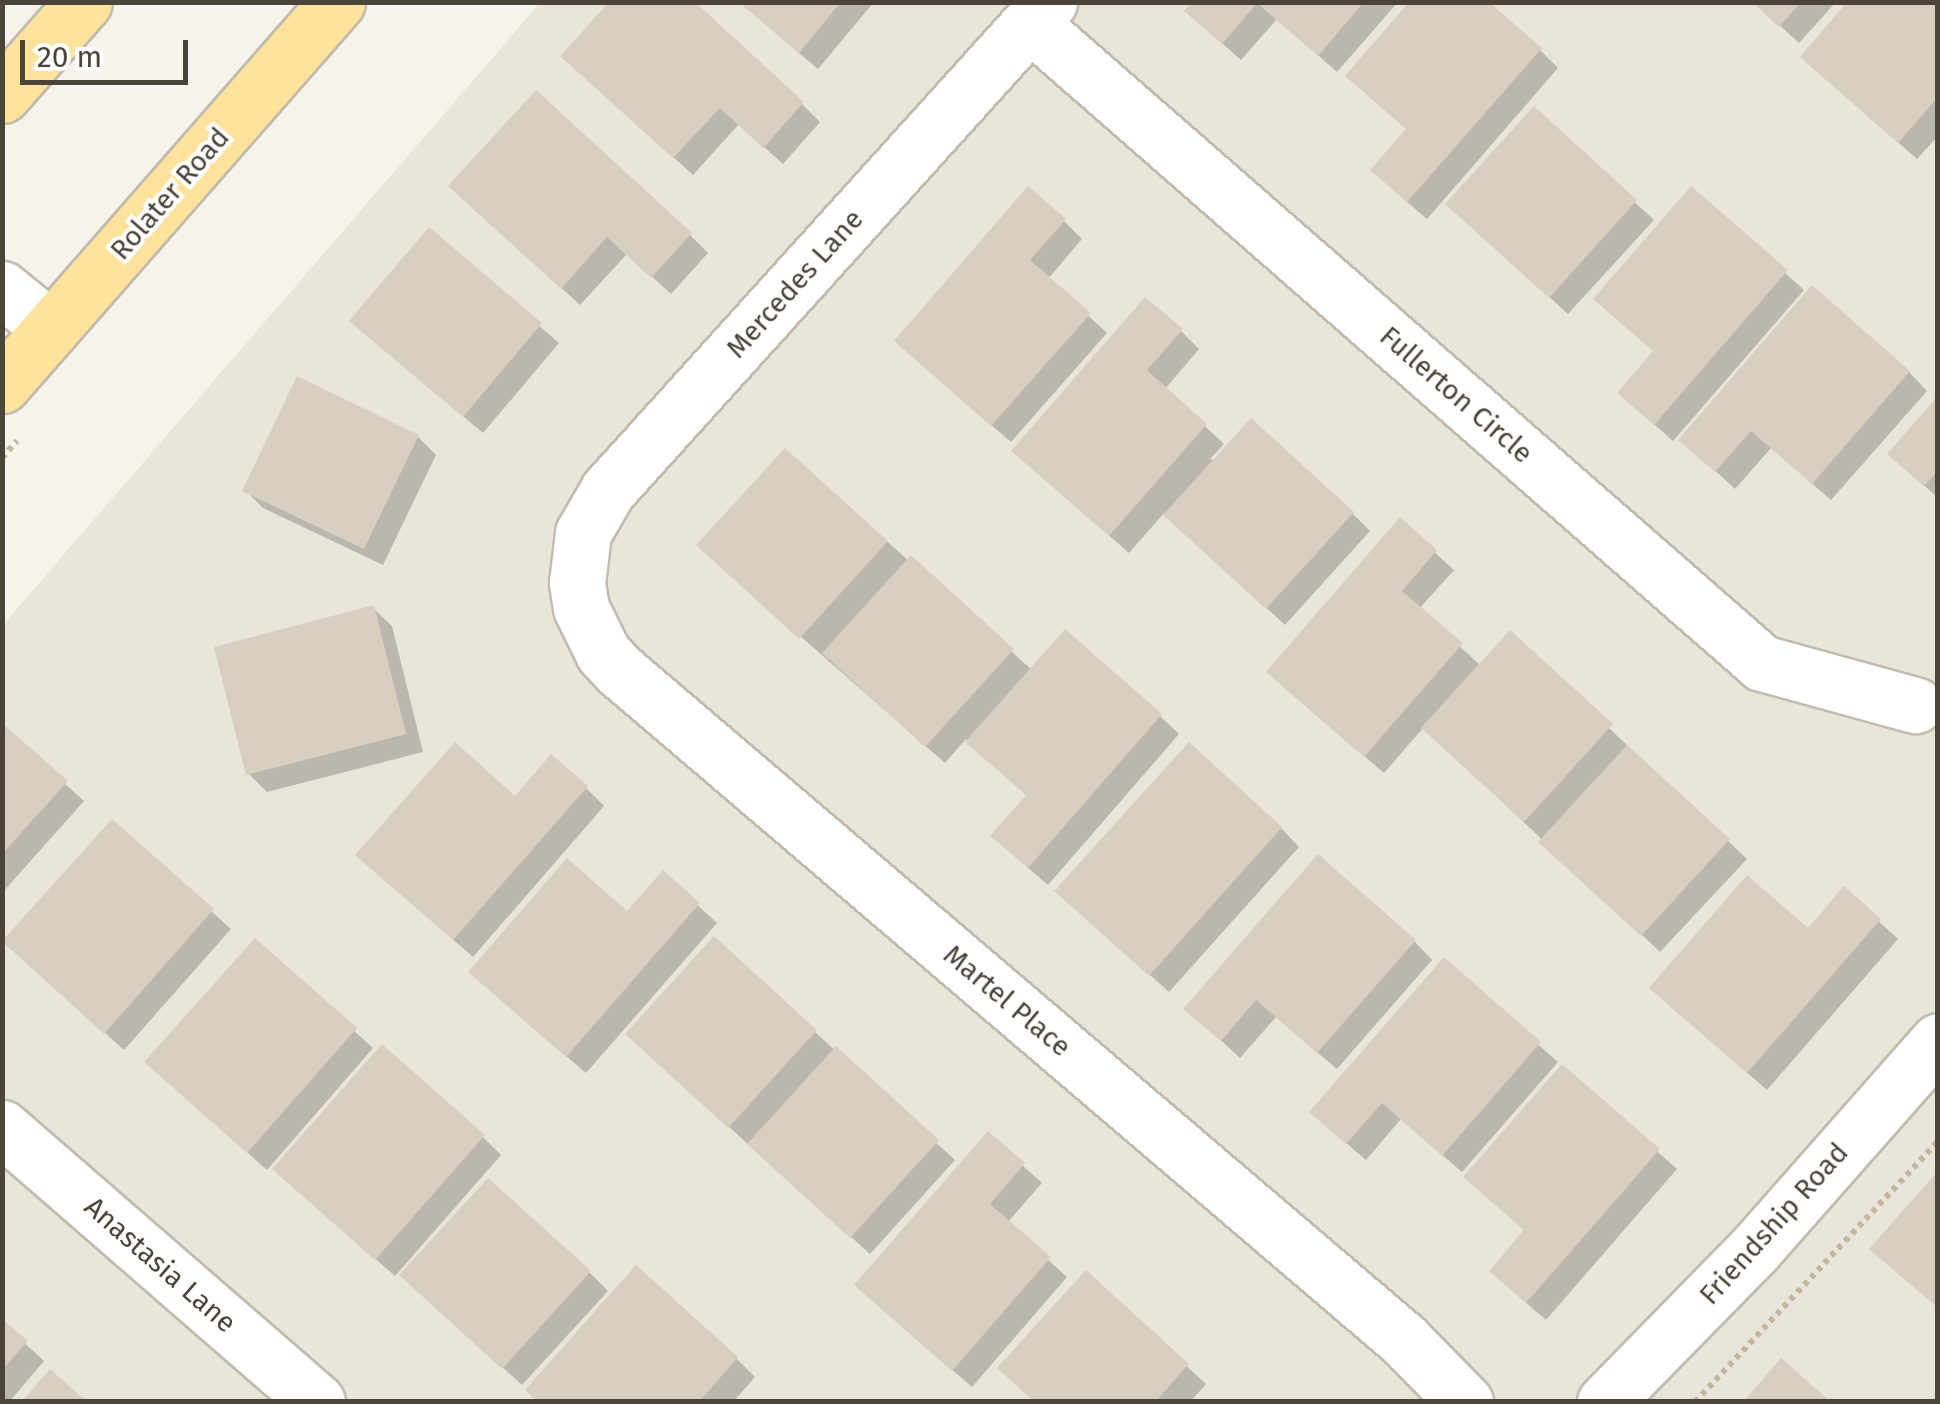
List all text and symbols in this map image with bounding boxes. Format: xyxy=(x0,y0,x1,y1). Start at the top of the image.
scale bar xyxy=(25,20,192,82)
text: 20 m xyxy=(37,39,102,75)
street label: Rolater Road xyxy=(104,121,236,267)
street label: Mercedes Lane xyxy=(720,203,870,365)
street label: Fullerton Circle xyxy=(1373,320,1539,470)
street label: Martel Place xyxy=(937,938,1077,1064)
street label: Friendship Road xyxy=(1693,1136,1855,1312)
street label: Anastasia Lane xyxy=(77,1190,243,1340)

